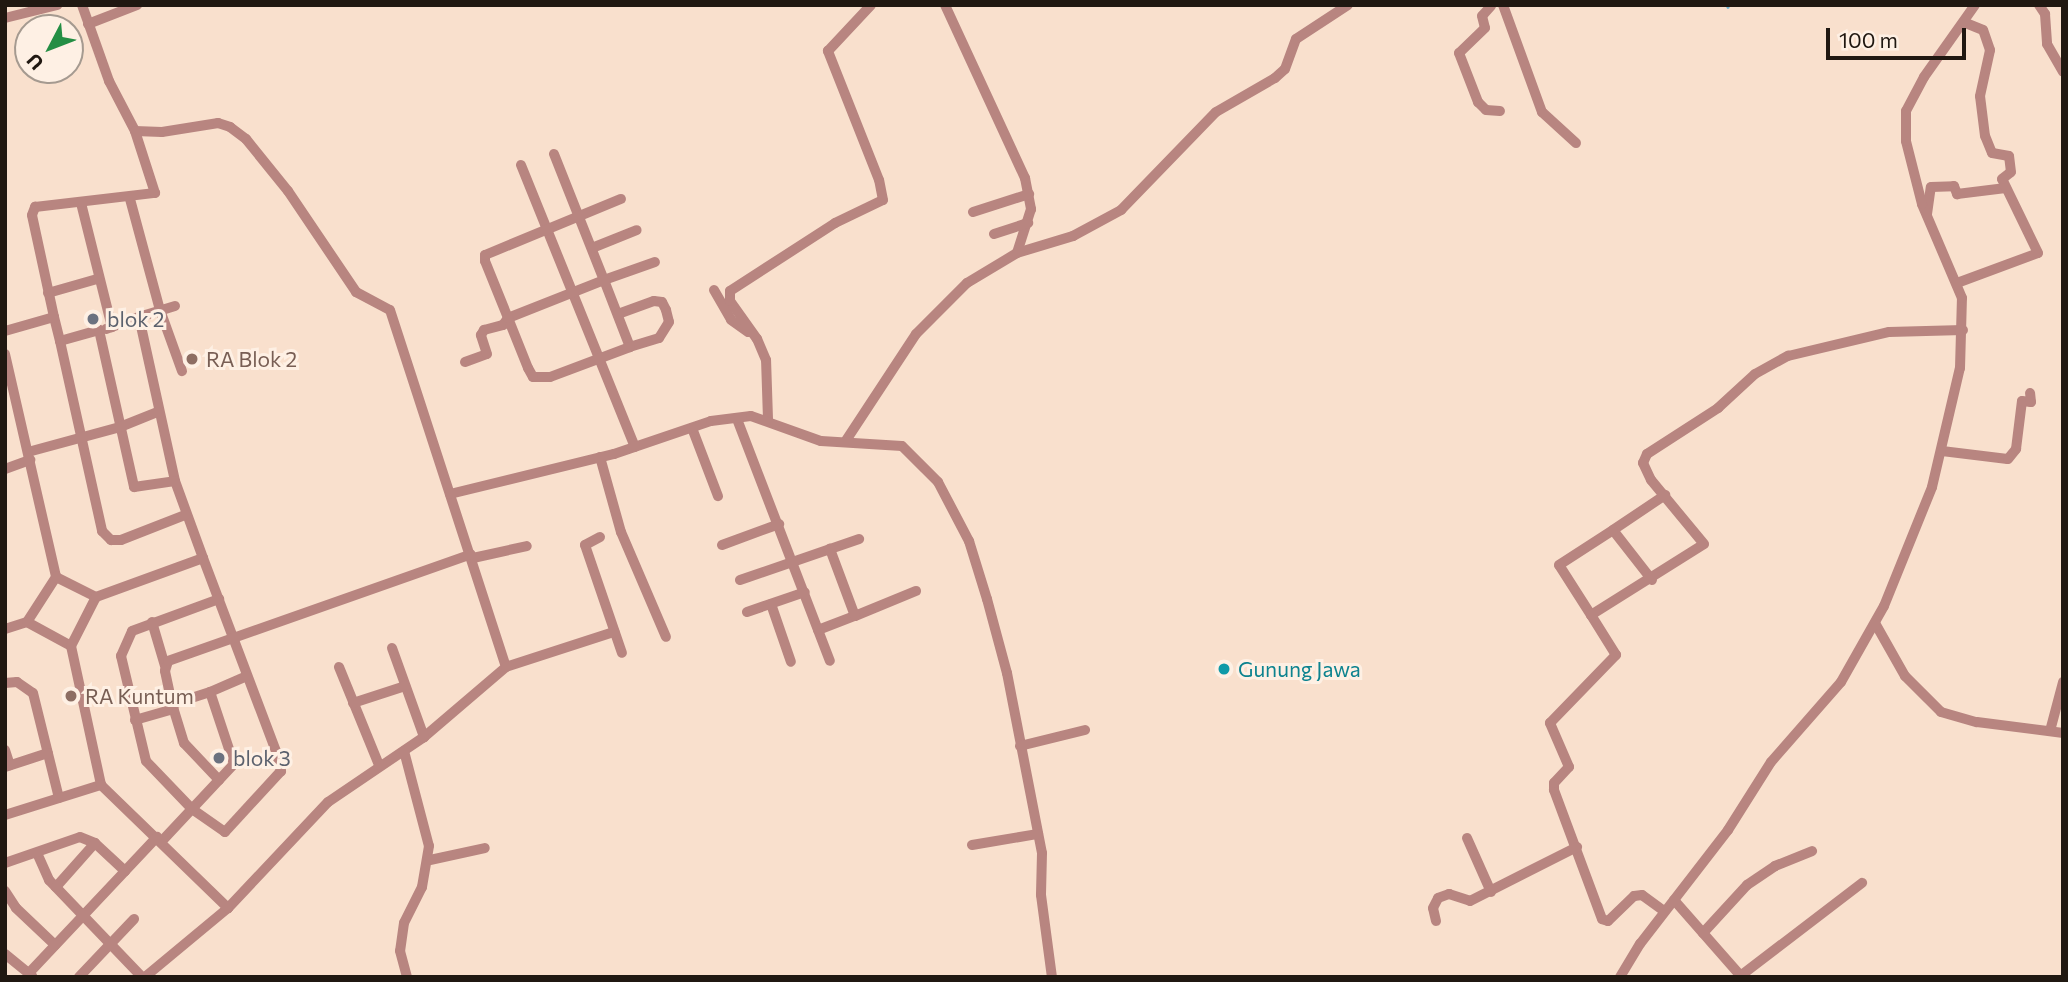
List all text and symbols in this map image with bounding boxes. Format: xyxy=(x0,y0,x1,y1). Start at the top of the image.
north arrow xyxy=(14,14,84,84)
scale bar xyxy=(1830,14,1970,58)
text: 100 m xyxy=(1839,27,1898,52)
text: U xyxy=(21,49,48,75)
place label: blok 2 xyxy=(107,306,164,332)
marker: blok 2 xyxy=(85,311,101,327)
place label: RA Blok 2 xyxy=(206,346,297,372)
marker: RA Blok 2 xyxy=(184,351,200,367)
place label: Gunung Jawa xyxy=(1238,656,1361,682)
marker: Gunung Jawa xyxy=(1216,661,1232,677)
place label: RA Kuntum xyxy=(85,683,194,709)
marker: RA Kuntum xyxy=(63,688,79,704)
place label: blok 3 xyxy=(233,745,291,771)
marker: blok 3 xyxy=(211,750,227,766)

